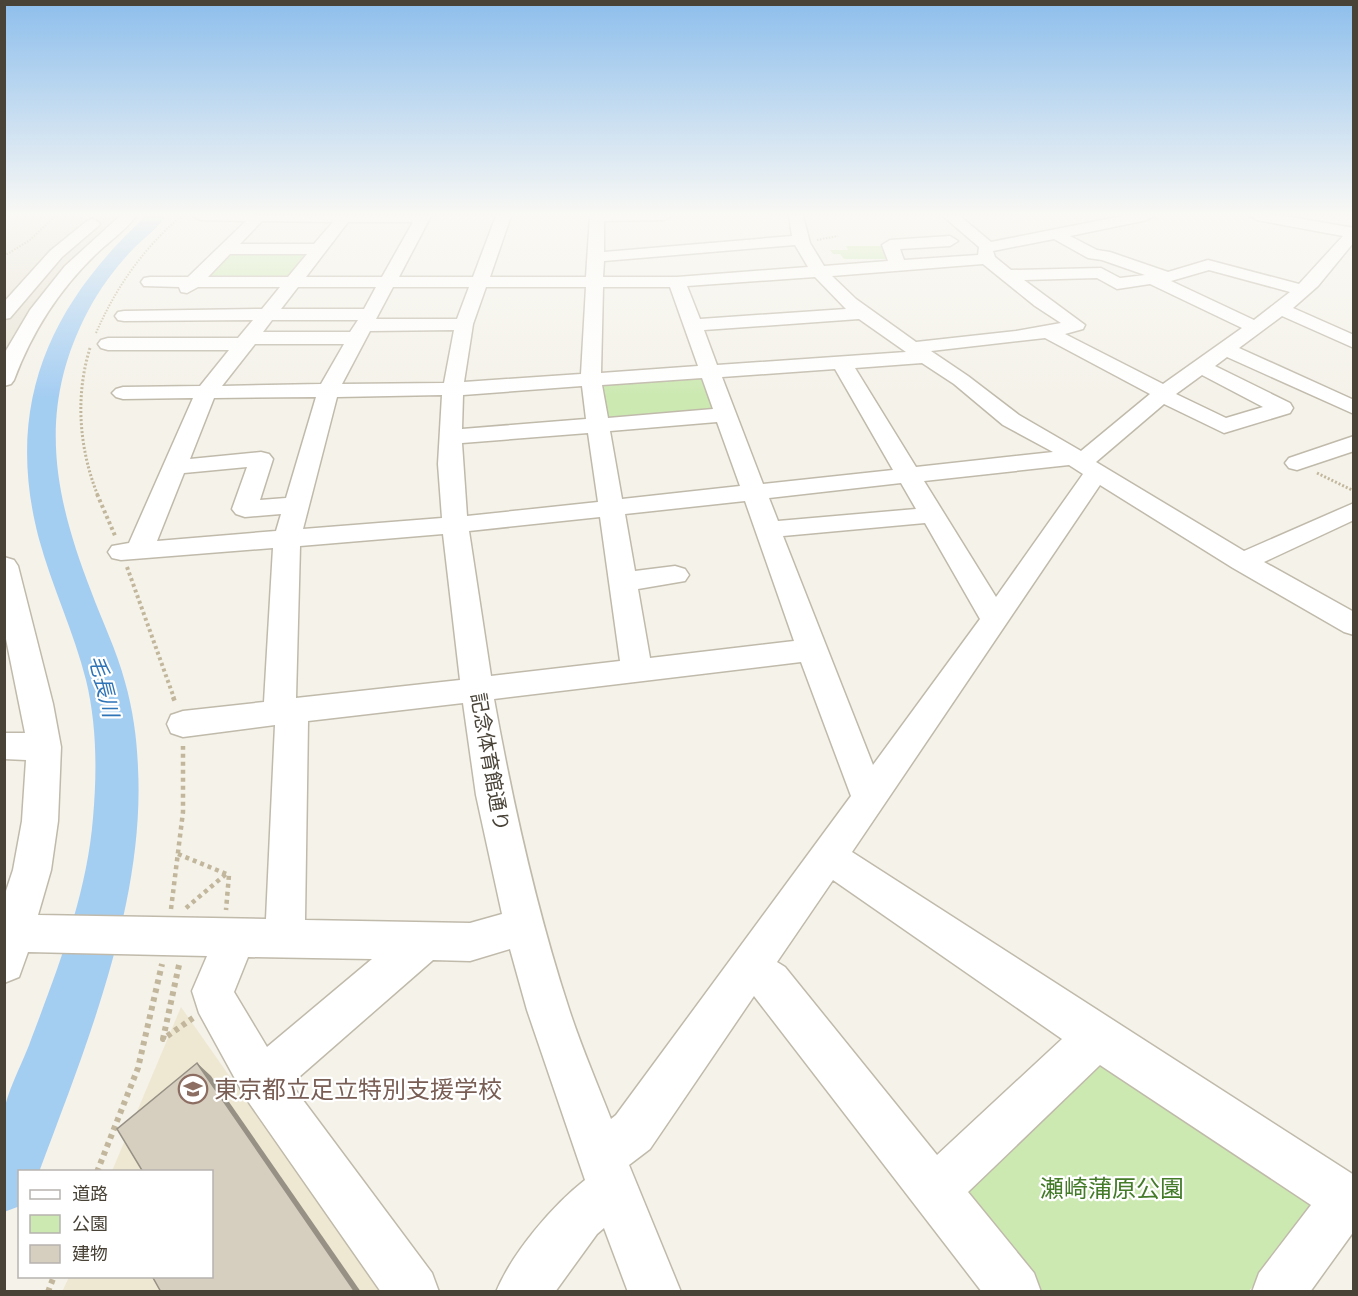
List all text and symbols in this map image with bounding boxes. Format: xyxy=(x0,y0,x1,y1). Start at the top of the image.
water label: 毛長川 xyxy=(83,652,125,722)
street label: 記念体育館通り xyxy=(465,691,515,833)
school or university icon: 東京都立足立特別支援学校 xyxy=(177,1073,209,1105)
place label: 東京都立足立特別支援学校 xyxy=(214,1074,502,1105)
legend xyxy=(18,1170,213,1278)
park label: 瀬崎蒲原公園 xyxy=(1040,1173,1184,1204)
text: 道路 xyxy=(72,1182,108,1205)
text: 公園 xyxy=(72,1212,108,1235)
text: 建物 xyxy=(72,1242,108,1265)

